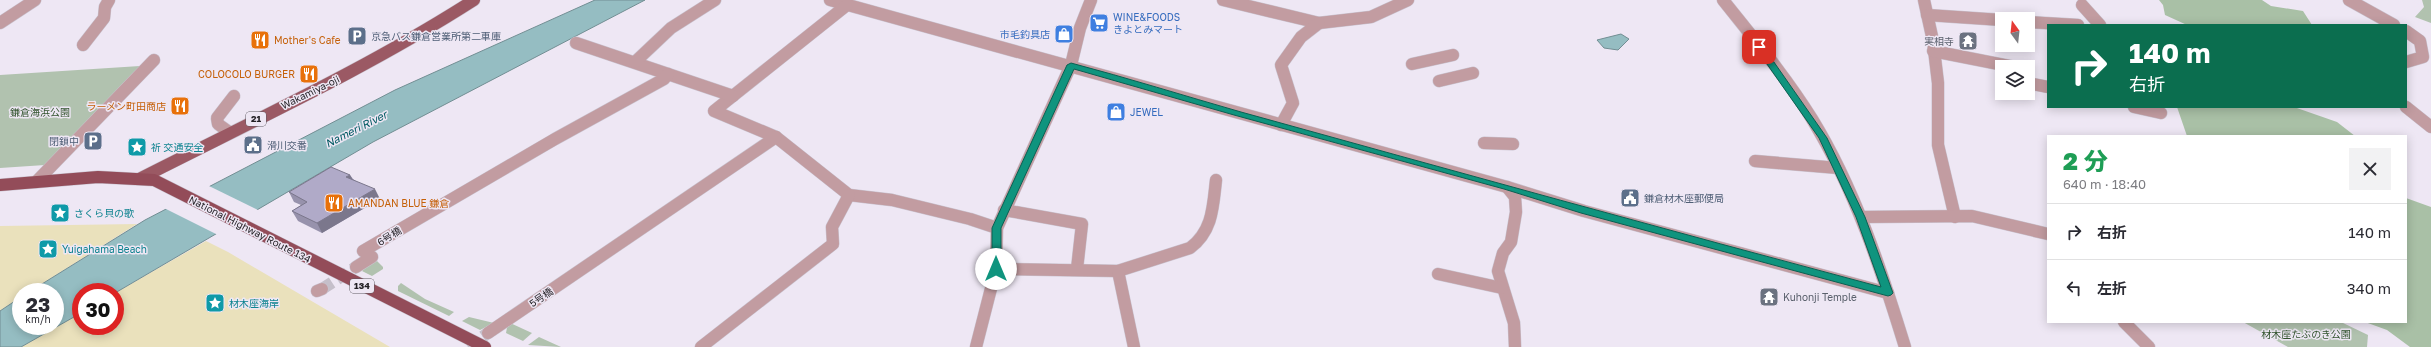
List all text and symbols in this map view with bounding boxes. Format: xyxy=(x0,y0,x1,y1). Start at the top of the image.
place label: WINE&FOODS きよとみマート xyxy=(1113,11,1183,35)
supermarket icon: WINE&FOODS きよとみマート xyxy=(1088,12,1110,34)
north arrow xyxy=(1995,12,2035,52)
map controls xyxy=(1995,12,2035,100)
shop icon: 市毛釣具店 xyxy=(1053,23,1075,45)
parking icon: 京急バス鎌倉営業所第二車庫 xyxy=(346,25,368,47)
place label: 市毛釣具店 xyxy=(1000,28,1050,40)
restaurant icon: Mother's Cafe xyxy=(249,29,271,51)
place label: 京急バス鎌倉営業所第二車庫 xyxy=(371,30,501,42)
pin xyxy=(1742,30,1776,64)
temple icon: 実相寺 xyxy=(1957,30,1979,52)
place label: Mother's Cafe xyxy=(274,34,341,46)
place label: 実相寺 xyxy=(1924,35,1954,47)
icon: arrive xyxy=(1748,36,1770,58)
text: 140 m xyxy=(2129,36,2211,69)
icon: right xyxy=(2063,40,2115,92)
button: layers xyxy=(1995,60,2035,100)
restaurant icon: COLOCOLO BURGER xyxy=(298,63,320,85)
place label: COLOCOLO BURGER xyxy=(198,68,295,80)
street label: Wakamiya-oji xyxy=(279,73,341,111)
text: 右折 xyxy=(2129,73,2165,95)
restaurant icon: ラーメン町田商店 xyxy=(169,95,191,117)
place label: ラーメン町田商店 xyxy=(86,100,166,112)
shop icon: JEWEL xyxy=(1105,101,1127,123)
park label: 鎌倉海浜公園 xyxy=(10,106,70,118)
place label: JEWEL xyxy=(1130,106,1163,118)
water label: Nameri River xyxy=(323,107,390,150)
road number: 21 xyxy=(246,112,266,126)
parking icon: 閉鎖中 xyxy=(82,130,104,152)
public building icon: 滑川交番 xyxy=(242,134,264,156)
place label: 閉鎖中 xyxy=(49,135,79,147)
place icon: 祈 交通安全 xyxy=(126,136,148,158)
place label: 滑川交番 xyxy=(267,139,307,151)
place label: 祈 交通安全 xyxy=(151,141,204,153)
text: 2 分 xyxy=(2063,146,2108,175)
button: close xyxy=(2349,148,2391,190)
text: 640 m · 18:40 xyxy=(2063,176,2146,192)
public building icon: 鎌倉材木座郵便局 xyxy=(1619,187,1641,209)
restaurant icon: AMANDAN BLUE 鎌倉 xyxy=(323,192,345,214)
place label: 鎌倉材木座郵便局 xyxy=(1644,192,1724,204)
street label: National Highway Route 134 xyxy=(187,193,313,265)
place label: AMANDAN BLUE 鎌倉 xyxy=(348,197,449,209)
place icon: さくら貝の歌 xyxy=(49,202,71,224)
place label: さくら貝の歌 xyxy=(74,207,134,219)
icon: right xyxy=(2063,221,2085,243)
text: 右折 xyxy=(2097,223,2127,241)
text: 140 m xyxy=(2348,223,2391,241)
street label: 6号橋 xyxy=(375,224,403,248)
place icon: Yuigahama Beach xyxy=(37,238,59,260)
place label: Yuigahama Beach xyxy=(62,243,147,255)
position arrow xyxy=(975,248,1017,290)
icon: left xyxy=(2063,277,2085,299)
road number: 134 xyxy=(350,279,374,293)
text: 左折 xyxy=(2097,279,2127,297)
text: 340 m xyxy=(2347,279,2391,297)
speed limit sign: 30 xyxy=(72,283,124,335)
street label: 5号橋 xyxy=(527,285,555,309)
temple icon: Kuhonji Temple xyxy=(1758,286,1780,308)
place label: Kuhonji Temple xyxy=(1783,291,1857,303)
text: 23 xyxy=(26,292,50,316)
place icon: 材木座海岸 xyxy=(204,292,226,314)
place label: 材木座海岸 xyxy=(229,297,279,309)
text: km/h xyxy=(25,313,51,325)
park label: 材木座たぶのき公園 xyxy=(2261,328,2351,340)

